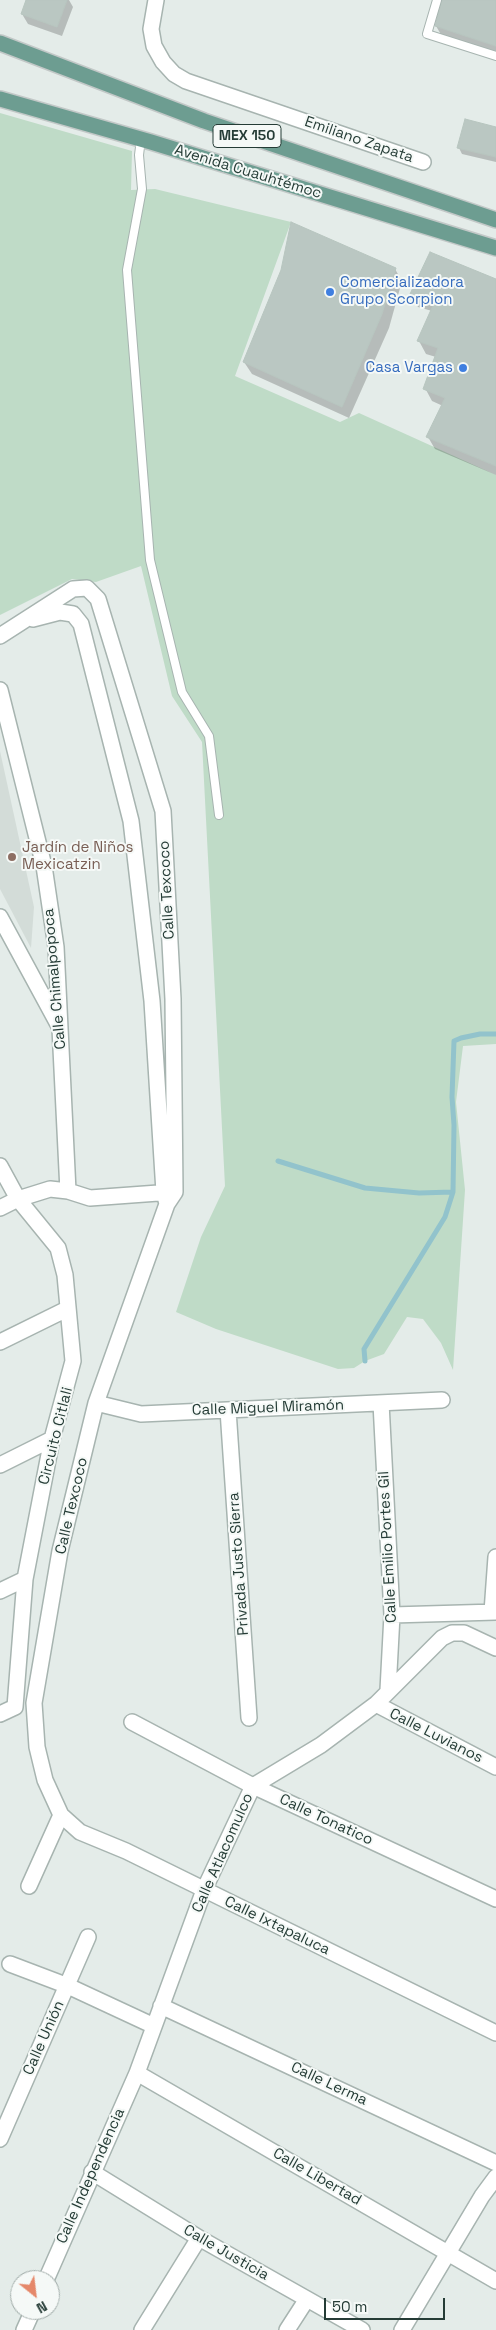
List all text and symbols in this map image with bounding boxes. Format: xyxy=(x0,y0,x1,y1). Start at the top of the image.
street label: Emiliano Zapata xyxy=(302,113,416,167)
road number: MEX 150 xyxy=(213,124,281,148)
street label: Avenida Cuauhtémoc xyxy=(172,141,324,203)
place label: Comercializadora Grupo Scorpion xyxy=(340,274,464,309)
marker: Comercializadora Grupo Scorpion xyxy=(324,286,336,298)
place label: Casa Vargas xyxy=(366,359,453,377)
marker: Casa Vargas xyxy=(457,362,469,374)
place label: Jardín de Niños Mexicatzin xyxy=(22,839,133,874)
street label: Calle Texcoco xyxy=(155,840,179,940)
marker: Jardín de Niños Mexicatzin xyxy=(6,851,18,863)
street label: Calle Chimalpopoca xyxy=(40,908,70,1050)
street label: Circuito Citlali xyxy=(35,1385,77,1487)
street label: Calle Miguel Miramón xyxy=(192,1396,344,1420)
street label: Calle Texcoco xyxy=(52,1456,92,1556)
street label: Calle Emilio Portes Gil xyxy=(375,1471,401,1623)
street label: Privada Justo Sierra xyxy=(225,1492,253,1636)
street label: Calle Luvianos xyxy=(386,1705,486,1767)
street label: Calle Tonatico xyxy=(276,1790,376,1850)
street label: Calle Atlacomulco xyxy=(189,1791,257,1915)
street label: Calle Ixtapaluca xyxy=(221,1893,333,1959)
street label: Calle Unión xyxy=(20,1998,68,2078)
street label: Calle Lerma xyxy=(288,2058,370,2110)
street label: Calle Independencia xyxy=(53,2105,129,2247)
street label: Calle Libertad xyxy=(269,2144,365,2210)
street label: Calle Justicia xyxy=(180,2221,272,2285)
north arrow xyxy=(10,2270,60,2320)
scale bar xyxy=(326,2288,447,2320)
text: N xyxy=(33,2297,50,2317)
text: 50 m xyxy=(332,2297,367,2316)

